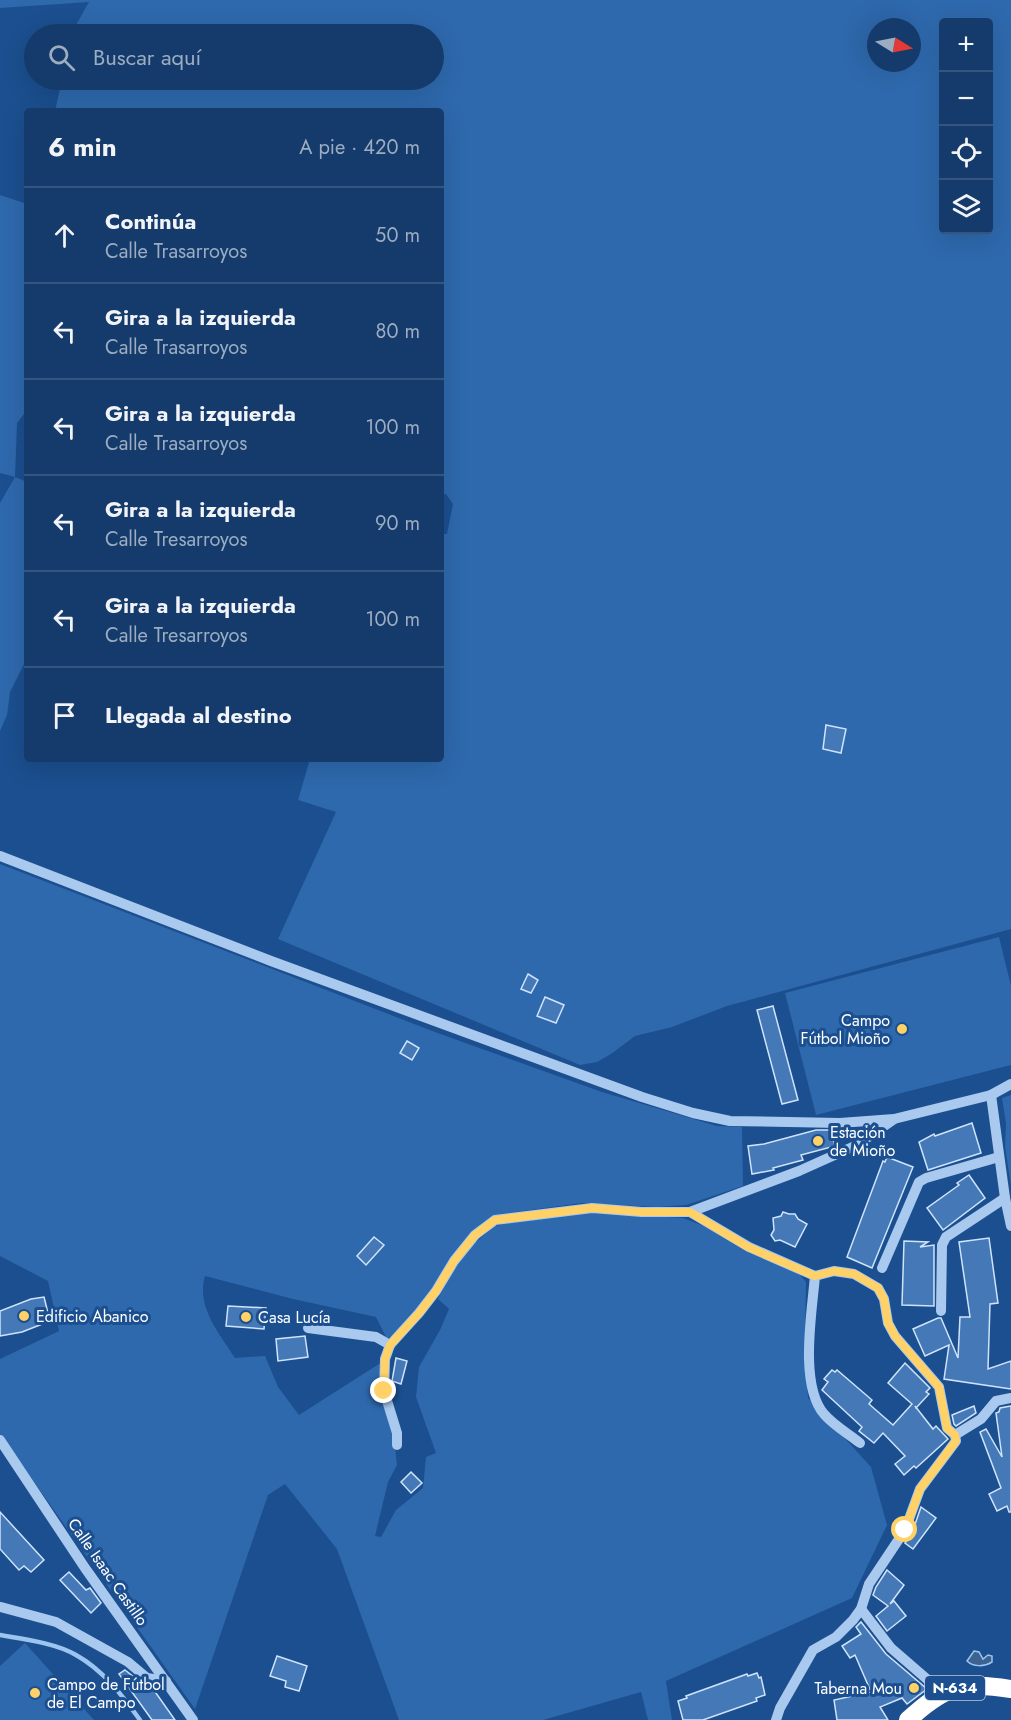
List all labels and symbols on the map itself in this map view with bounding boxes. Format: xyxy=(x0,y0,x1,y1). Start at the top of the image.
north arrow xyxy=(867,18,921,72)
place label: Campo Fútbol Mioño xyxy=(800,1009,890,1050)
marker: Campo Fútbol Mioño xyxy=(895,1022,909,1036)
place label: Estación de Mioño xyxy=(830,1121,895,1162)
marker: Estación de Mioño xyxy=(811,1134,825,1148)
place label: Edificio Abanico xyxy=(36,1305,149,1328)
place label: Casa Lucía xyxy=(258,1306,330,1329)
marker: Edificio Abanico xyxy=(17,1309,31,1323)
marker: Casa Lucía xyxy=(239,1310,253,1324)
route end xyxy=(370,1377,396,1403)
street label: Calle Isaac Castillo xyxy=(62,1514,154,1631)
route start xyxy=(891,1516,917,1542)
place label: Campo de Fútbol de El Campo xyxy=(47,1673,165,1714)
road number: N-634 xyxy=(925,1676,985,1700)
place label: Taberna Mou xyxy=(815,1677,902,1700)
marker: Taberna Mou xyxy=(907,1681,921,1695)
marker: Campo de Fútbol de El Campo xyxy=(28,1686,42,1700)

